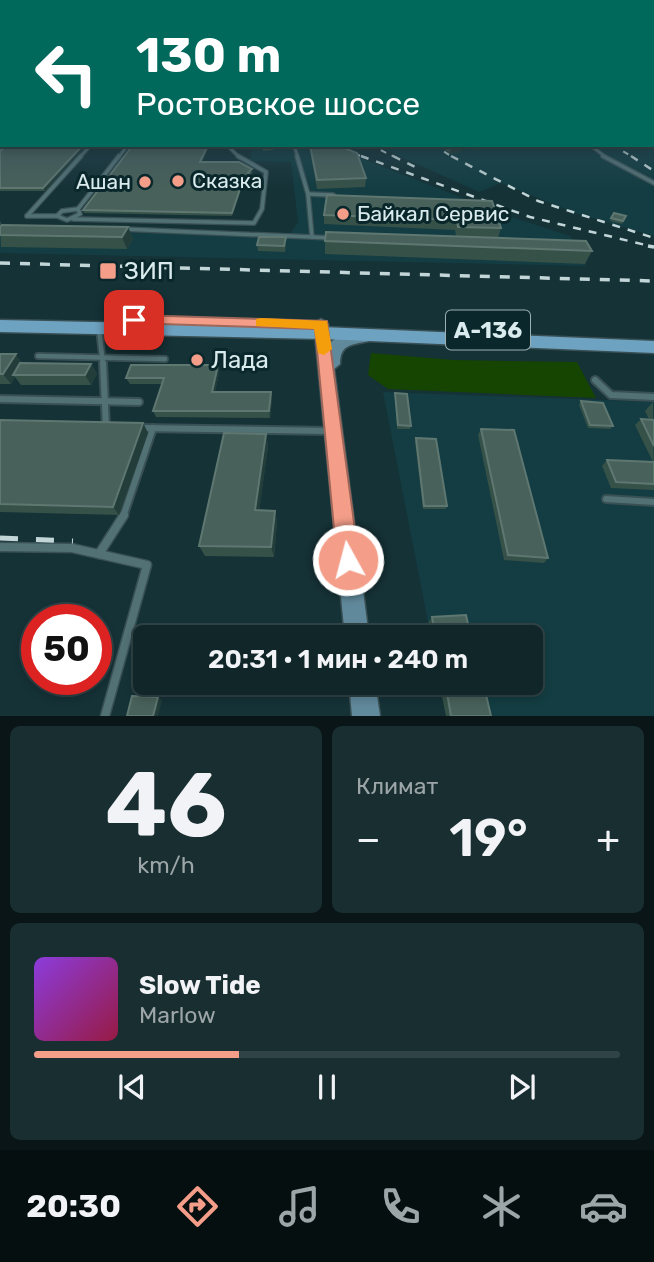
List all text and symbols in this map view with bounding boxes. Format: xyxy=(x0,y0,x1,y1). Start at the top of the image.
text: 130 m xyxy=(136,26,281,84)
icon: left xyxy=(21,28,112,119)
text: Ростовское шоссе xyxy=(136,85,420,123)
place label: Сказка xyxy=(192,168,262,193)
place label: Ашан xyxy=(76,169,131,194)
marker: Сказка xyxy=(170,173,186,189)
marker: Ашан xyxy=(137,174,153,190)
place label: Байкал Сервис xyxy=(357,201,509,226)
marker: Байкал Сервис xyxy=(335,206,351,222)
place label: ЗИП xyxy=(124,257,174,285)
marker: ЗИП xyxy=(98,261,118,281)
pin xyxy=(104,290,164,350)
icon: arrive xyxy=(115,301,153,339)
road number: А-136 xyxy=(446,310,530,350)
place label: Лада xyxy=(211,346,269,374)
marker: Лада xyxy=(189,352,205,368)
position arrow xyxy=(311,523,385,597)
speed limit sign: 50 xyxy=(21,604,112,695)
text: 20:31 · 1 мин · 240 m xyxy=(208,644,468,675)
text: 46 xyxy=(105,751,227,859)
text: Климат xyxy=(356,772,438,800)
text: 19° xyxy=(449,807,528,869)
text: − xyxy=(356,816,381,862)
text: + xyxy=(596,816,620,862)
text: km/h xyxy=(137,851,195,879)
text: Slow Tide xyxy=(139,970,261,1001)
text: Marlow xyxy=(139,1001,216,1029)
icon: previous xyxy=(113,1068,151,1106)
icon: pause xyxy=(308,1068,346,1106)
icon: next xyxy=(503,1068,541,1106)
icon: directions xyxy=(173,1182,222,1231)
icon: music xyxy=(275,1182,324,1231)
icon: phone xyxy=(376,1182,425,1231)
icon: climate xyxy=(477,1182,526,1231)
icon: car xyxy=(579,1182,628,1231)
text: 20:30 xyxy=(26,1187,121,1225)

